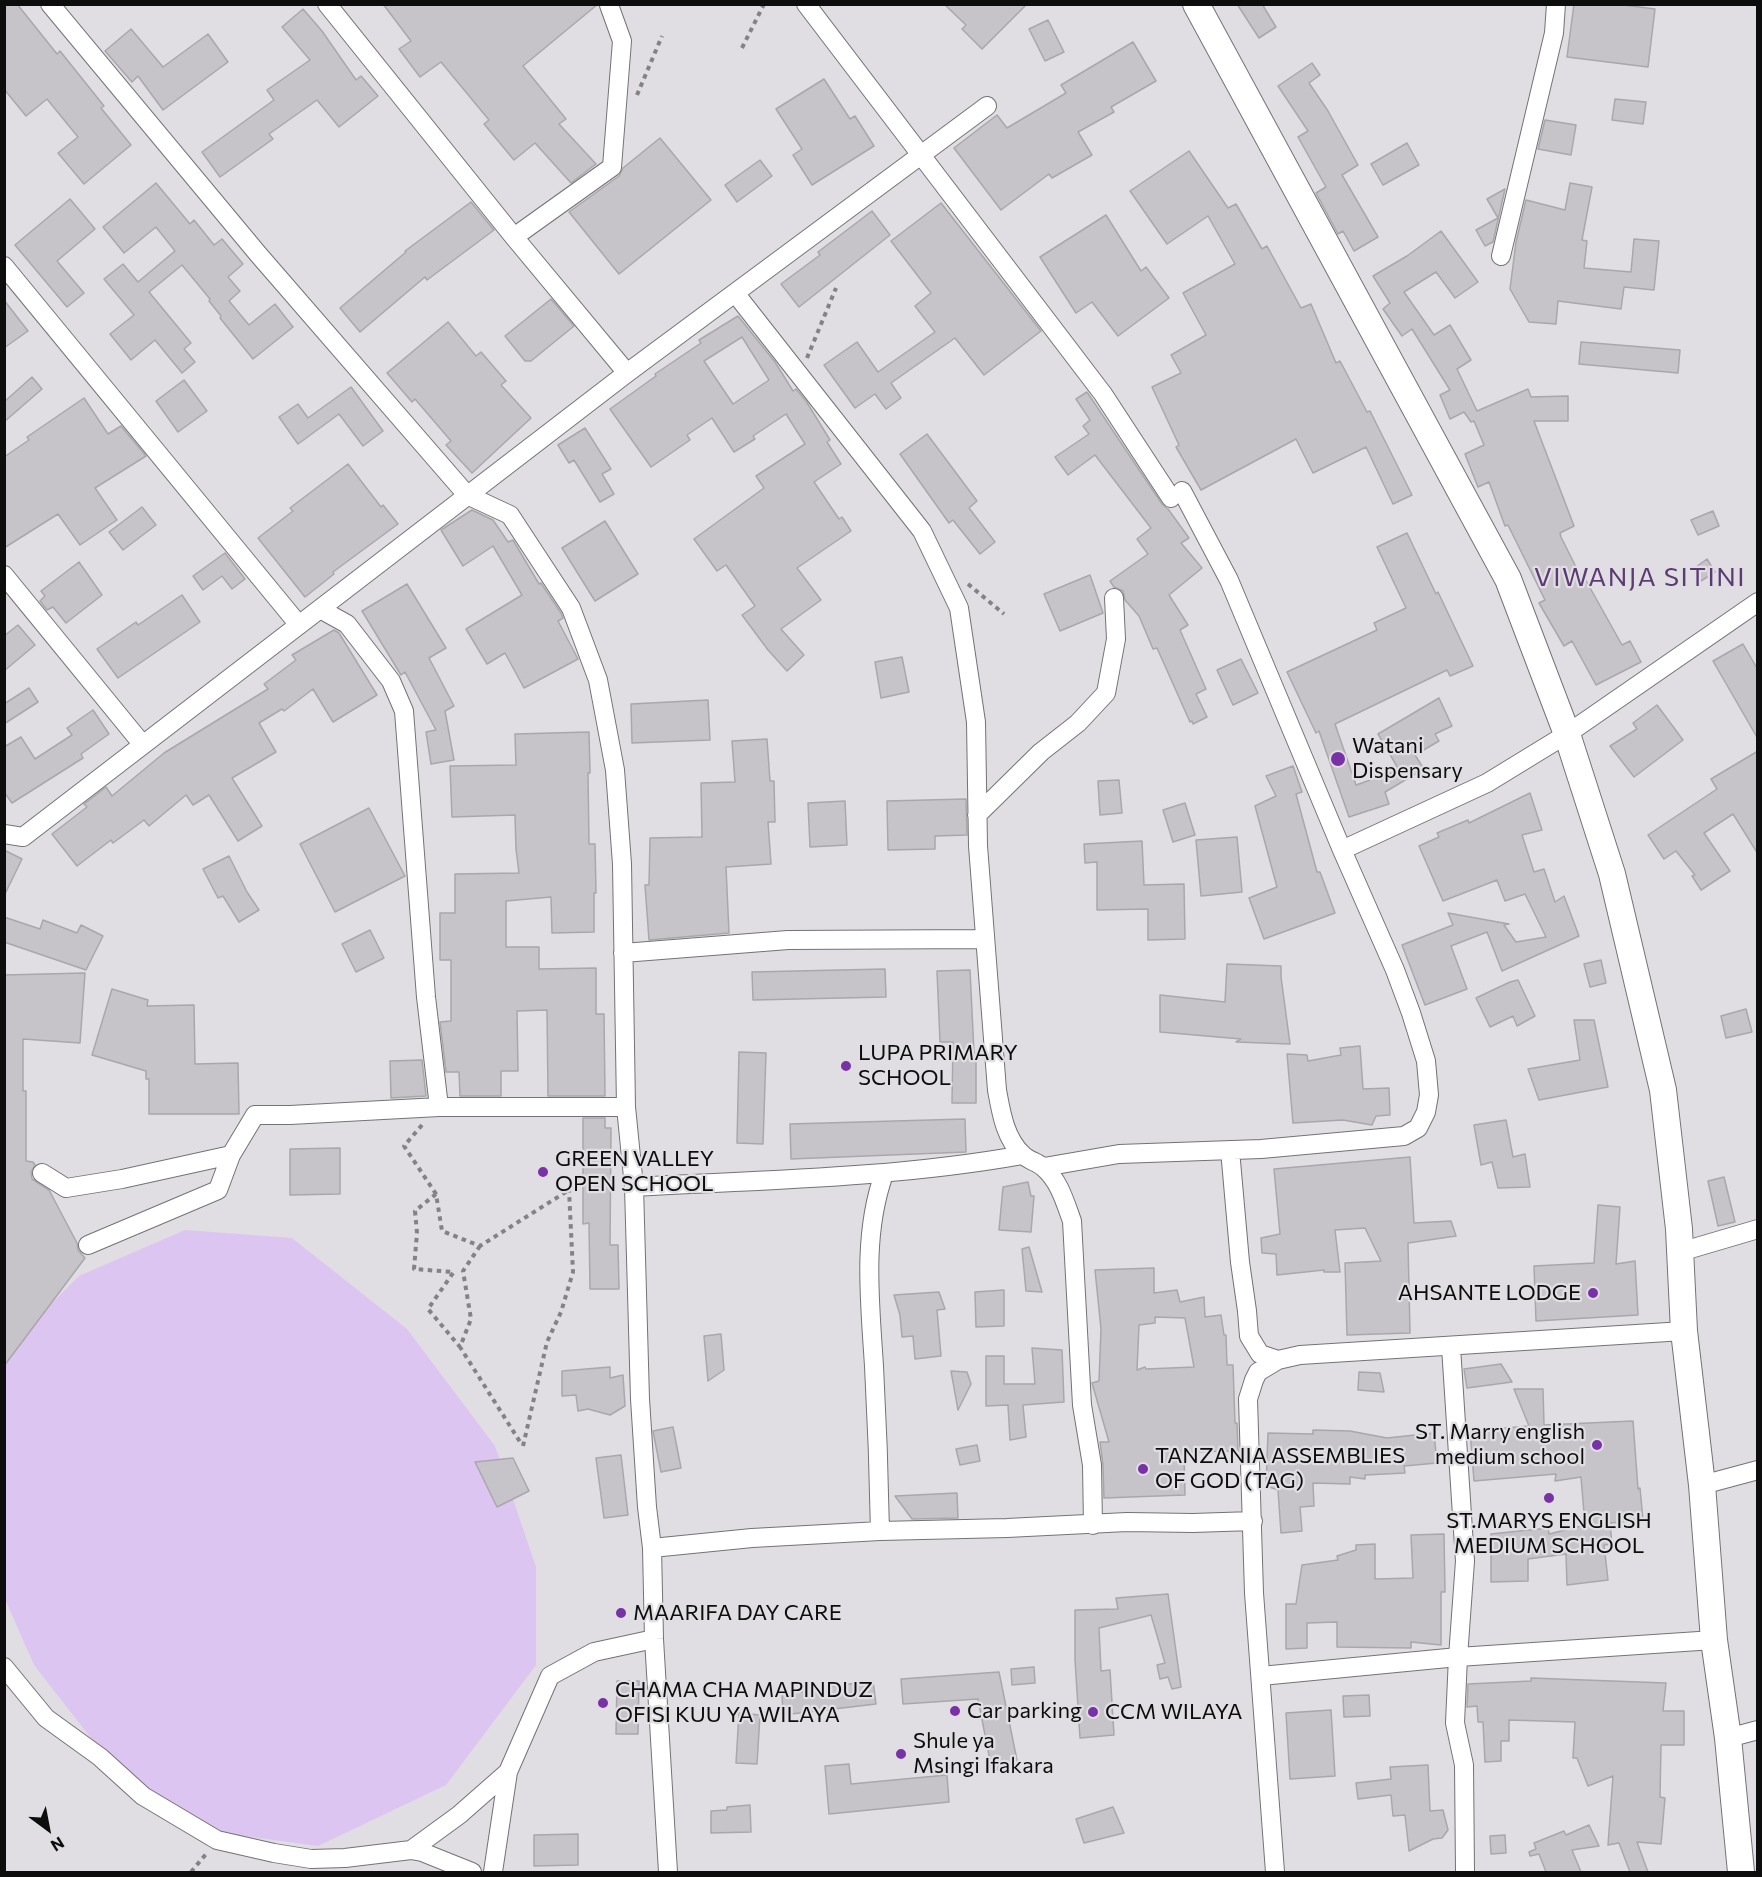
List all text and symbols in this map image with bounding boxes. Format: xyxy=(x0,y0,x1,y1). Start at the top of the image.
district label: VIWANJA SITINI xyxy=(1534,561,1746,593)
place label: Watani Dispensary xyxy=(1352,733,1463,784)
marker: Watani Dispensary xyxy=(1329,750,1347,768)
place label: LUPA PRIMARY SCHOOL xyxy=(858,1040,1018,1092)
marker: LUPA PRIMARY SCHOOL xyxy=(839,1059,853,1073)
place label: GREEN VALLEY OPEN SCHOOL xyxy=(555,1146,714,1198)
marker: GREEN VALLEY OPEN SCHOOL xyxy=(536,1165,550,1179)
place label: AHSANTE LODGE xyxy=(1398,1280,1581,1306)
marker: AHSANTE LODGE xyxy=(1586,1286,1600,1300)
place label: ST. Marry english medium school xyxy=(1415,1419,1585,1470)
marker: ST. Marry english medium school xyxy=(1590,1438,1604,1452)
place label: TANZANIA ASSEMBLIES OF GOD (TAG) xyxy=(1155,1443,1405,1494)
marker: TANZANIA ASSEMBLIES OF GOD (TAG) xyxy=(1136,1462,1150,1476)
marker: ST.MARYS ENGLISH MEDIUM SCHOOL xyxy=(1542,1491,1556,1505)
place label: ST.MARYS ENGLISH MEDIUM SCHOOL xyxy=(1446,1508,1652,1560)
place label: MAARIFA DAY CARE xyxy=(633,1600,842,1626)
marker: MAARIFA DAY CARE xyxy=(614,1606,628,1620)
place label: CHAMA CHA MAPINDUZ OFISI KUU YA WILAYA xyxy=(615,1677,873,1729)
marker: CHAMA CHA MAPINDUZ OFISI KUU YA WILAYA xyxy=(596,1696,610,1710)
place label: Car parking xyxy=(967,1698,1082,1724)
place label: CCM WILAYA xyxy=(1105,1699,1242,1725)
marker: Car parking xyxy=(948,1704,962,1718)
marker: CCM WILAYA xyxy=(1086,1705,1100,1719)
place label: Shule ya Msingi Ifakara xyxy=(913,1728,1054,1780)
marker: Shule ya Msingi Ifakara xyxy=(894,1747,908,1761)
north arrow xyxy=(18,1799,78,1859)
text: N xyxy=(48,1833,68,1856)

